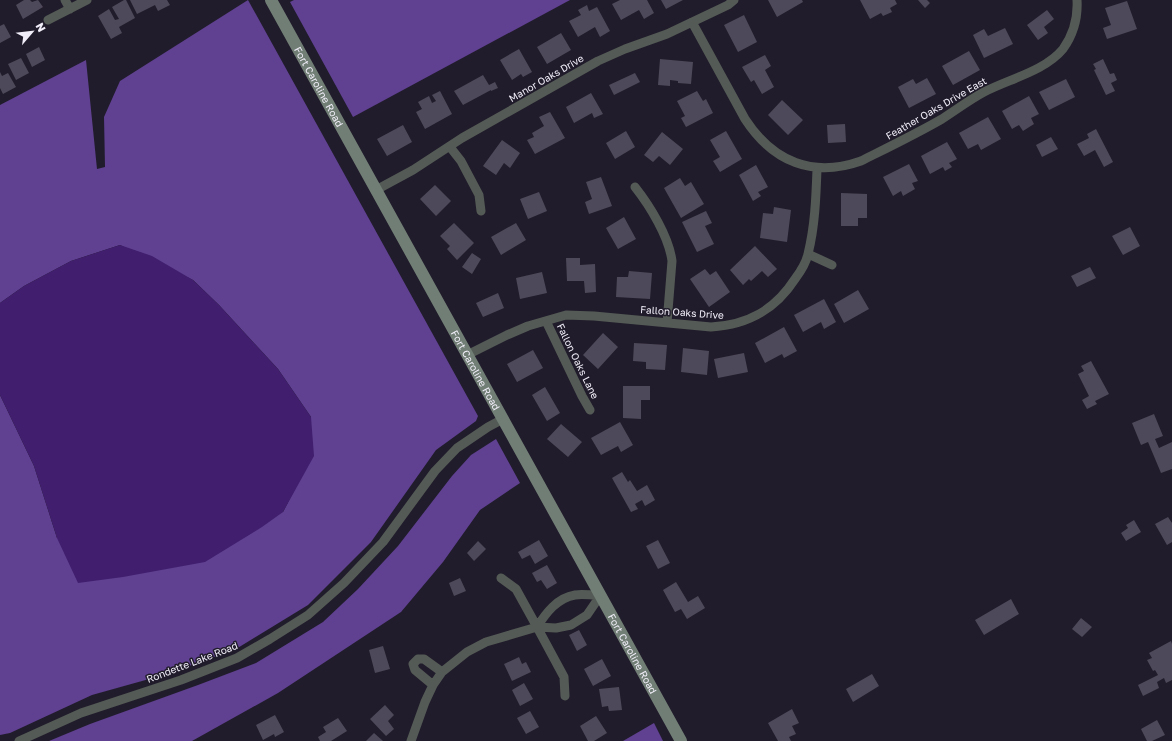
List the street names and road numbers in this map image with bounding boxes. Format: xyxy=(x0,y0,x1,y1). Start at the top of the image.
street label: Fort Caroline Road xyxy=(292,45,346,129)
street label: Manor Oaks Drive xyxy=(507,52,586,104)
street label: Feather Oaks Drive East xyxy=(884,74,988,142)
street label: Fallon Oaks Drive xyxy=(640,303,724,321)
street label: Fallon Oaks Lane xyxy=(555,321,602,401)
street label: Fort Caroline Road xyxy=(449,328,503,412)
street label: Fort Caroline Road xyxy=(606,612,660,696)
street label: Rondette Lake Road xyxy=(145,639,239,685)

